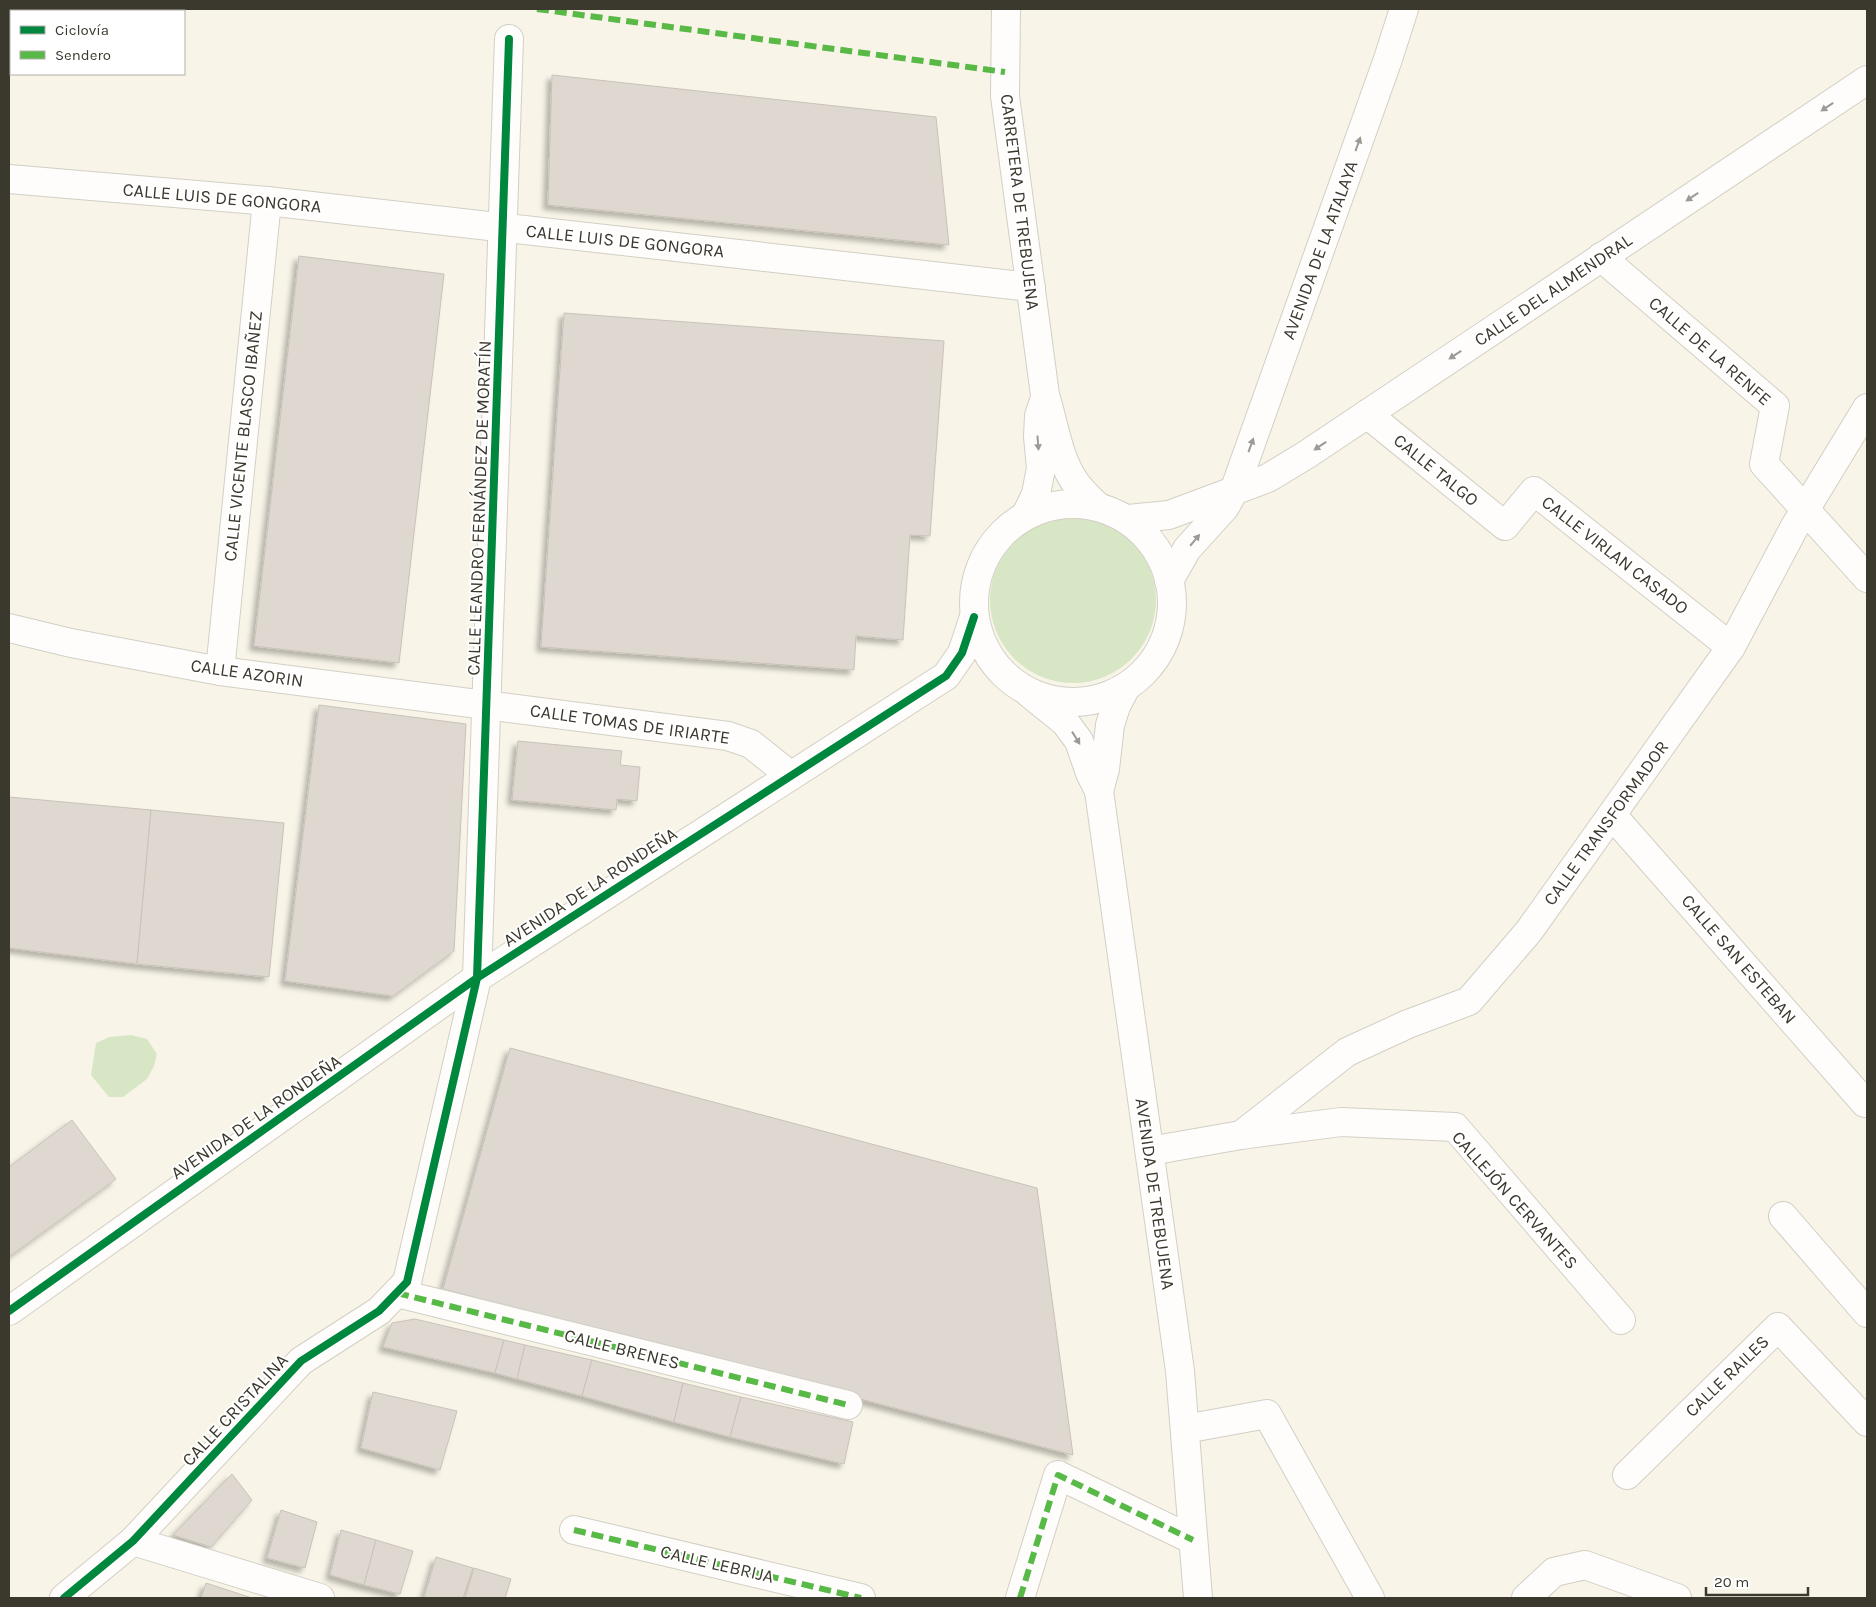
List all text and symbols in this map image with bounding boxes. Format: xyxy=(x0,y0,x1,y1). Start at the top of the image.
legend xyxy=(10,10,185,75)
text: Ciclovía xyxy=(55,21,109,39)
text: Sendero xyxy=(55,46,111,64)
street label: CARRETERA DE TREBUJENA xyxy=(996,93,1044,311)
one-way arrow xyxy=(1820,102,1833,112)
one-way arrow xyxy=(1354,136,1362,151)
street label: AVENIDA DE LA ATALAYA xyxy=(1277,158,1363,342)
street label: CALLE LUIS DE GONGORA xyxy=(122,178,322,218)
one-way arrow xyxy=(1685,192,1698,202)
street label: CALLE LUIS DE GONGORA xyxy=(525,220,725,262)
street label: CALLE DEL ALMENDRAL xyxy=(1470,229,1636,351)
street label: CALLE DE LA RENFE xyxy=(1644,292,1776,410)
street label: CALLE VICENTE BLASCO IBAÑEZ xyxy=(219,310,267,562)
street label: CALLE LEANDRO FERNÁNDEZ DE MORATÍN xyxy=(461,340,496,676)
one-way arrow xyxy=(1448,351,1461,360)
street label: CALLE TALGO xyxy=(1389,429,1483,511)
one-way arrow xyxy=(1035,435,1043,451)
one-way arrow xyxy=(1248,438,1255,453)
one-way arrow xyxy=(1313,441,1326,451)
street label: CALLE VIRLAN CASADO xyxy=(1537,491,1693,619)
one-way arrow xyxy=(1189,533,1200,546)
street label: CALLE AZORIN xyxy=(189,654,305,692)
street label: CALLE TOMAS DE IRIARTE xyxy=(529,699,731,749)
one-way arrow xyxy=(1071,732,1081,745)
street label: CALLE TRANSFORMADOR xyxy=(1539,736,1673,910)
street label: AVENIDA DE LA RONDEÑA xyxy=(499,823,681,951)
street label: CALLE SAN ESTEBAN xyxy=(1677,890,1801,1028)
street label: AVENIDA DE LA RONDEÑA xyxy=(167,1050,345,1184)
street label: AVENIDA DE TREBUJENA xyxy=(1131,1097,1179,1291)
street label: CALLEJÓN CERVANTES xyxy=(1447,1126,1584,1274)
street label: CALLE BRENES xyxy=(562,1324,682,1374)
street label: CALLE RAILES xyxy=(1680,1330,1774,1422)
street label: CALLE CRISTALINA xyxy=(177,1349,293,1471)
street label: CALLE LEBRIJA xyxy=(658,1540,776,1588)
scale bar xyxy=(1706,1564,1808,1596)
text: 20 m xyxy=(1714,1573,1749,1591)

